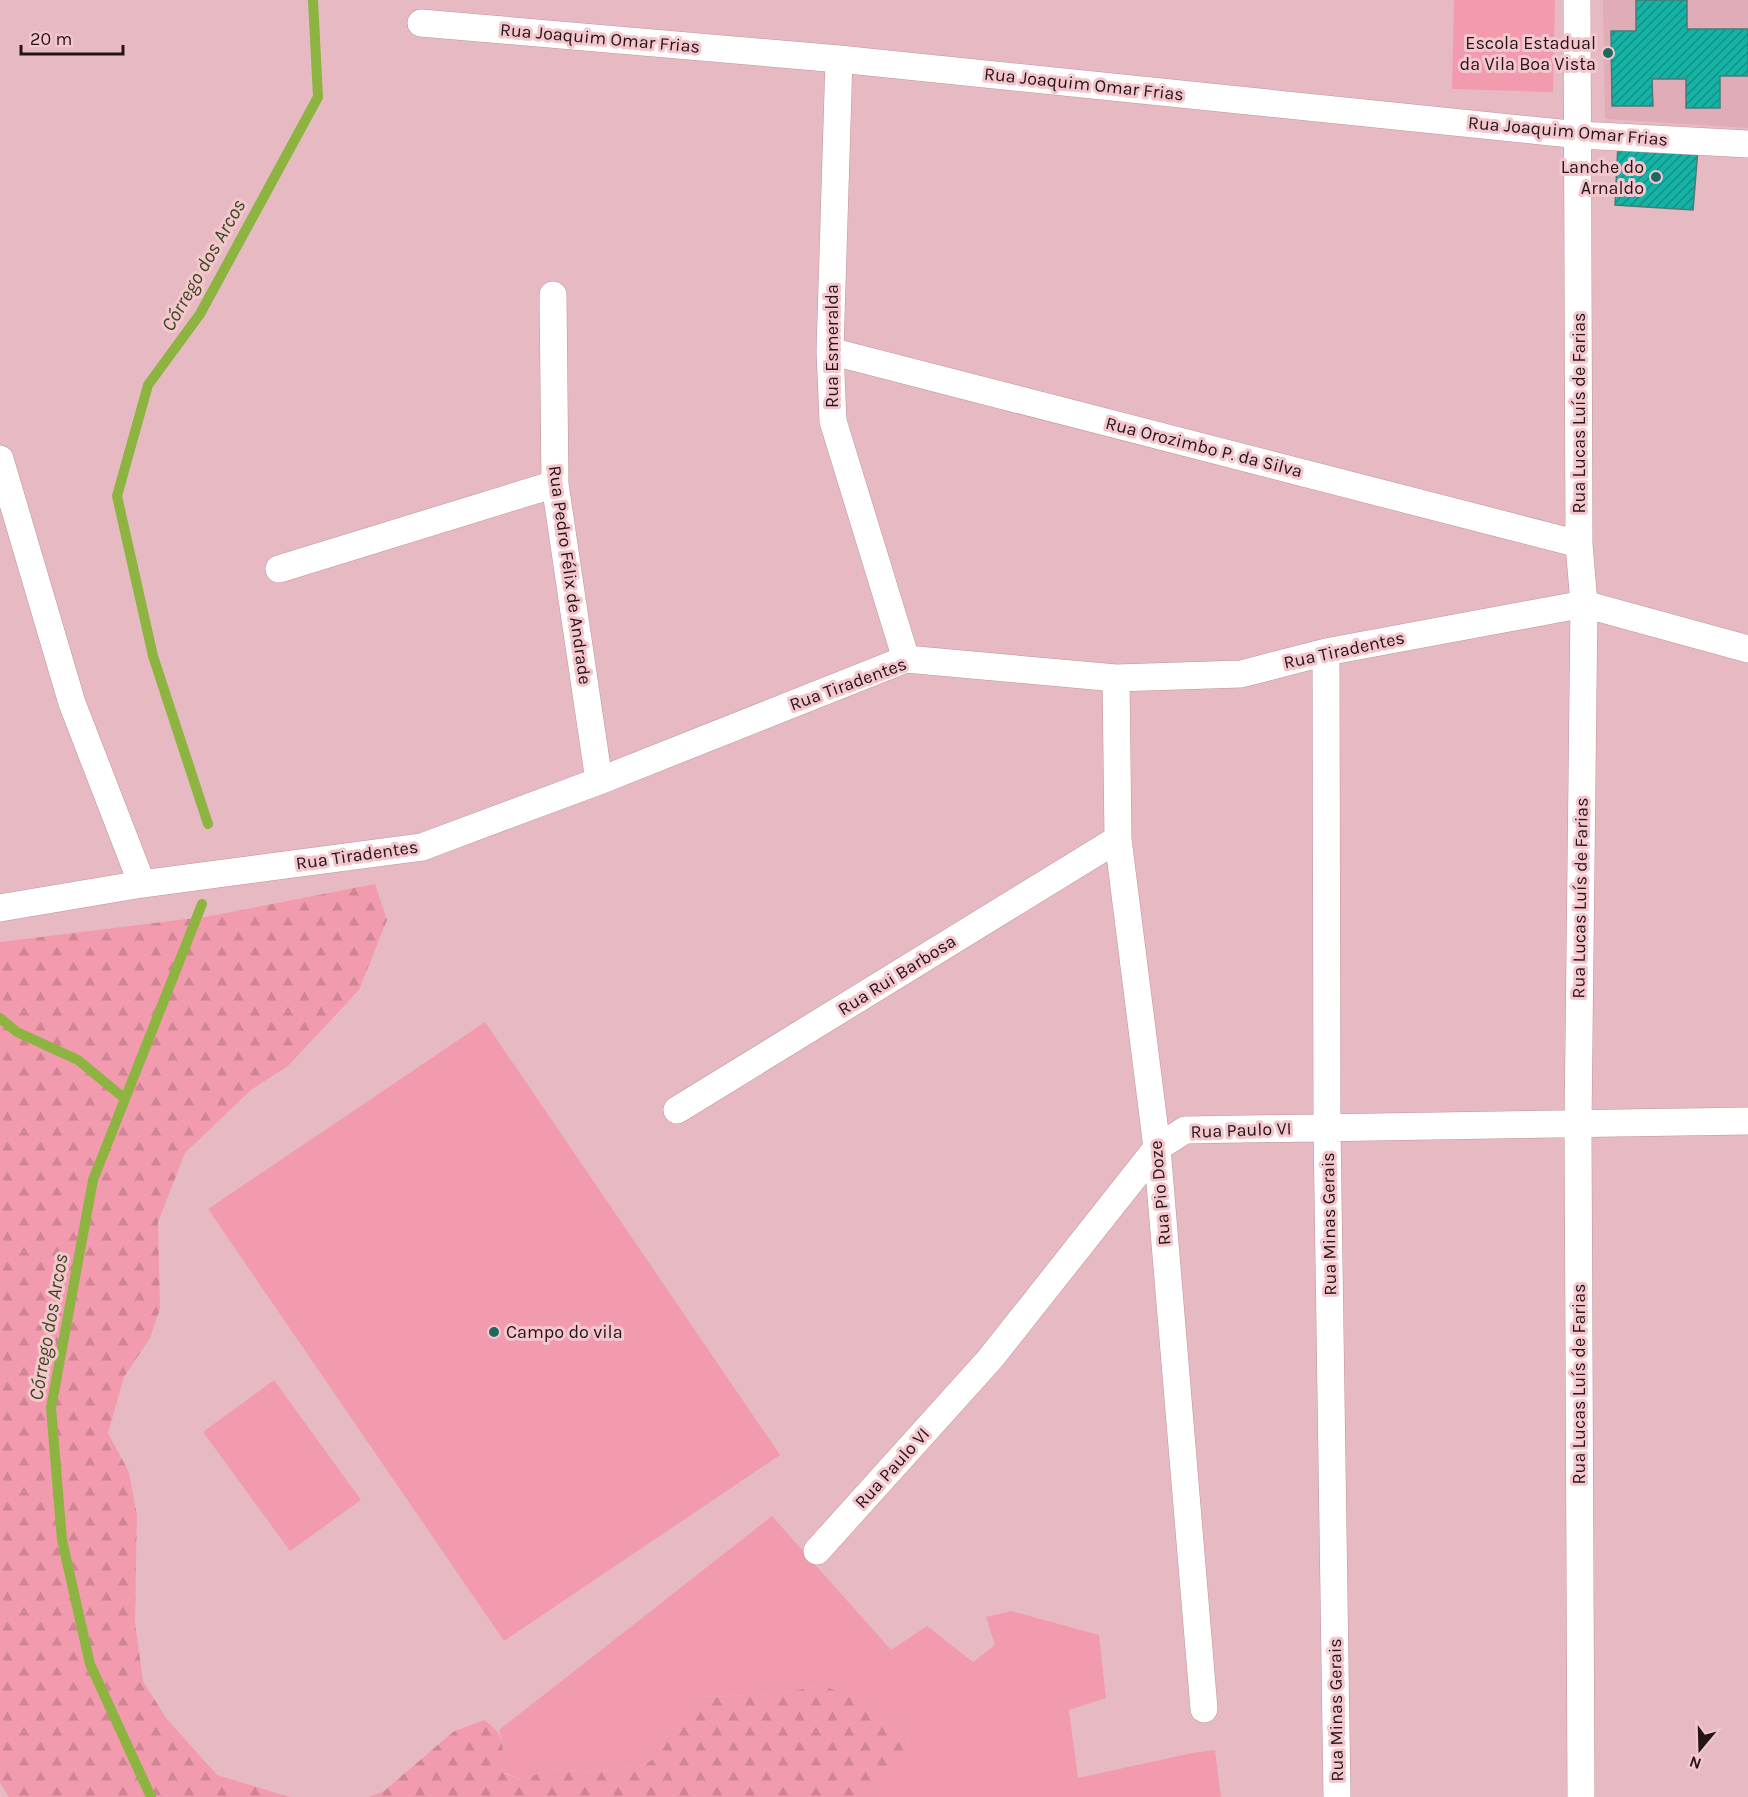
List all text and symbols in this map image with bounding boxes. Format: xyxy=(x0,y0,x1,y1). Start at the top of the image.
scale bar xyxy=(21,18,123,56)
street label: Rua Joaquim Omar Frias xyxy=(499,18,701,58)
text: 20 m xyxy=(30,28,72,50)
place label: Escola Estadual da Vila Boa Vista xyxy=(1460,32,1596,75)
marker: Escola Estadual da Vila Boa Vista xyxy=(1601,46,1615,60)
street label: Rua Joaquim Omar Frias xyxy=(983,63,1185,105)
street label: Rua Joaquim Omar Frias xyxy=(1467,111,1669,151)
place label: Lanche do Arnaldo xyxy=(1561,156,1644,199)
marker: Lanche do Arnaldo xyxy=(1649,170,1663,184)
water label: Córrego dos Arcos xyxy=(156,195,250,335)
street label: Rua Esmeralda xyxy=(821,284,843,408)
street label: Rua Lucas Luís de Farias xyxy=(1568,312,1590,514)
street label: Rua Orozimbo P. da Silva xyxy=(1103,412,1305,482)
street label: Rua Pedro Félix de Andrade xyxy=(544,464,596,686)
street label: Rua Tiradentes xyxy=(1281,626,1407,674)
street label: Rua Tiradentes xyxy=(786,653,910,715)
street label: Rua Lucas Luís de Farias xyxy=(1567,797,1593,999)
street label: Rua Tiradentes xyxy=(294,836,420,874)
street label: Rua Rui Barbosa xyxy=(834,930,960,1020)
street label: Rua Paulo VI xyxy=(1190,1117,1292,1143)
street label: Rua Pio Doze xyxy=(1144,1140,1176,1246)
street label: Rua Minas Gerais xyxy=(1317,1152,1341,1296)
water label: Córrego dos Arcos xyxy=(24,1252,73,1402)
street label: Rua Lucas Luís de Farias xyxy=(1568,1283,1590,1485)
place label: Campo do vila xyxy=(506,1321,623,1343)
marker: Campo do vila xyxy=(487,1325,501,1339)
street label: Rua Paulo VI xyxy=(850,1423,934,1513)
street label: Rua Minas Gerais xyxy=(1324,1638,1348,1782)
north arrow xyxy=(1670,1719,1730,1779)
text: N xyxy=(1687,1752,1704,1774)

